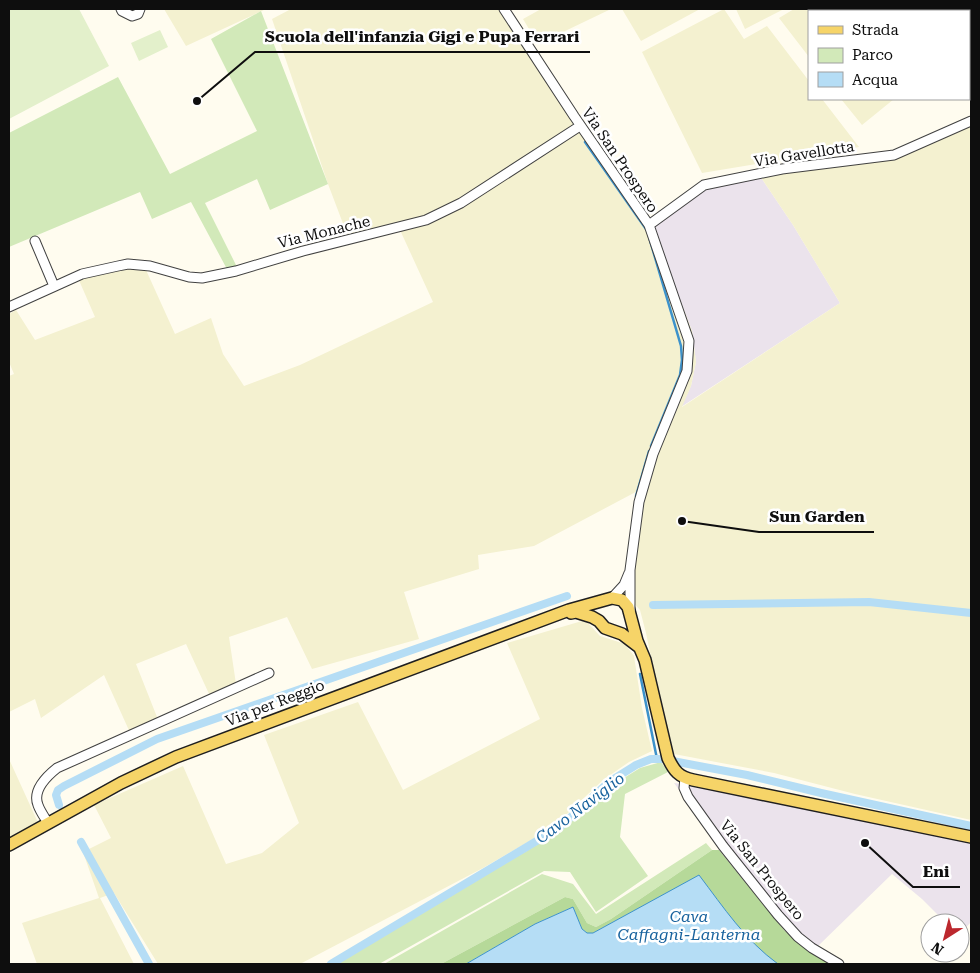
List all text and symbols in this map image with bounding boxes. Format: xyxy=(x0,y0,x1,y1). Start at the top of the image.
legend xyxy=(808,10,970,100)
callout: Scuola dell'infanzia Gigi e Pupa Ferrari xyxy=(255,21,590,52)
text: Strada xyxy=(852,21,899,39)
text: Scuola dell'infanzia Gigi e Pupa Ferrari xyxy=(265,27,580,46)
text: Parco xyxy=(852,46,893,64)
text: Acqua xyxy=(852,71,898,89)
street label: Via San Prospero xyxy=(578,104,662,216)
street label: Via Gavellotta xyxy=(753,137,855,171)
street label: Via Monache xyxy=(276,212,372,252)
callout: Sun Garden xyxy=(759,501,874,532)
text: Sun Garden xyxy=(769,507,865,526)
street label: Via per Reggio xyxy=(223,676,327,730)
water label: Cavo Naviglio xyxy=(532,768,628,848)
street label: Via San Prospero xyxy=(716,816,808,924)
callout: Eni xyxy=(913,856,960,887)
text: Eni xyxy=(923,862,950,881)
water label: Cava Caffagni-Lanterna xyxy=(618,907,761,944)
north arrow xyxy=(920,913,970,963)
text: N xyxy=(928,939,946,958)

